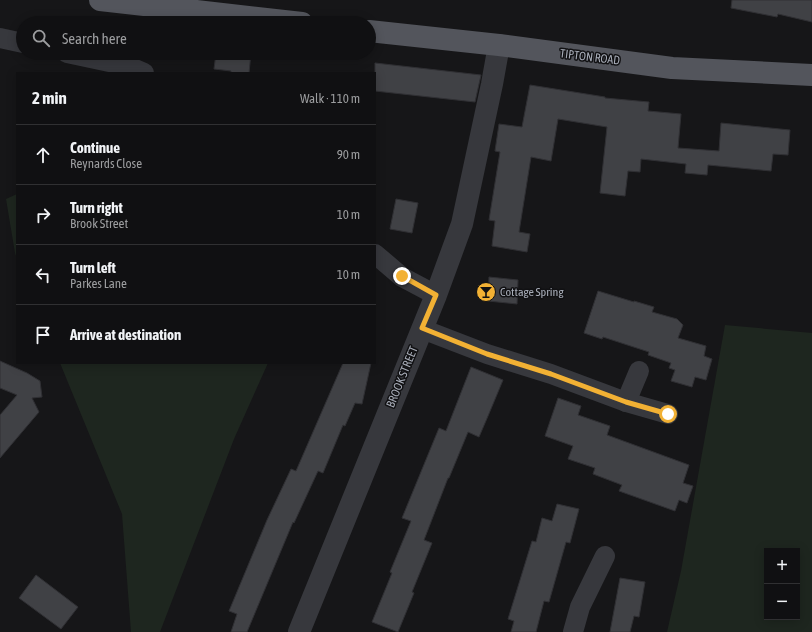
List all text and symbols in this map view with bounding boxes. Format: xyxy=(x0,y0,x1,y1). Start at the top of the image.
search box xyxy=(16,16,376,60)
icon: search xyxy=(30,27,52,49)
text: Search here xyxy=(62,30,127,47)
street label: TIPTON ROAD xyxy=(559,46,621,68)
text: 2 min xyxy=(32,88,67,108)
text: Walk · 110 m xyxy=(300,91,360,106)
text: Continue xyxy=(70,139,120,156)
icon: ahead xyxy=(32,144,54,166)
text: 90 m xyxy=(337,147,360,162)
text: Reynards Close xyxy=(70,156,142,171)
text: Turn right xyxy=(70,199,123,216)
icon: right xyxy=(32,204,54,226)
text: 10 m xyxy=(337,207,360,222)
text: Brook Street xyxy=(70,216,128,231)
text: Turn left xyxy=(70,259,116,276)
icon: left xyxy=(32,264,54,286)
text: 10 m xyxy=(337,267,360,282)
route end xyxy=(393,267,411,285)
text: Parkes Lane xyxy=(70,276,127,291)
bar icon: Cottage Spring xyxy=(475,281,497,303)
place label: Cottage Spring xyxy=(500,285,564,299)
icon: arrive xyxy=(32,324,54,346)
text: Arrive at destination xyxy=(70,326,181,343)
street label: BROOK STREET xyxy=(383,344,421,410)
route start xyxy=(659,405,677,423)
map controls xyxy=(764,548,800,620)
button: + xyxy=(764,548,800,584)
button: − xyxy=(764,584,800,620)

